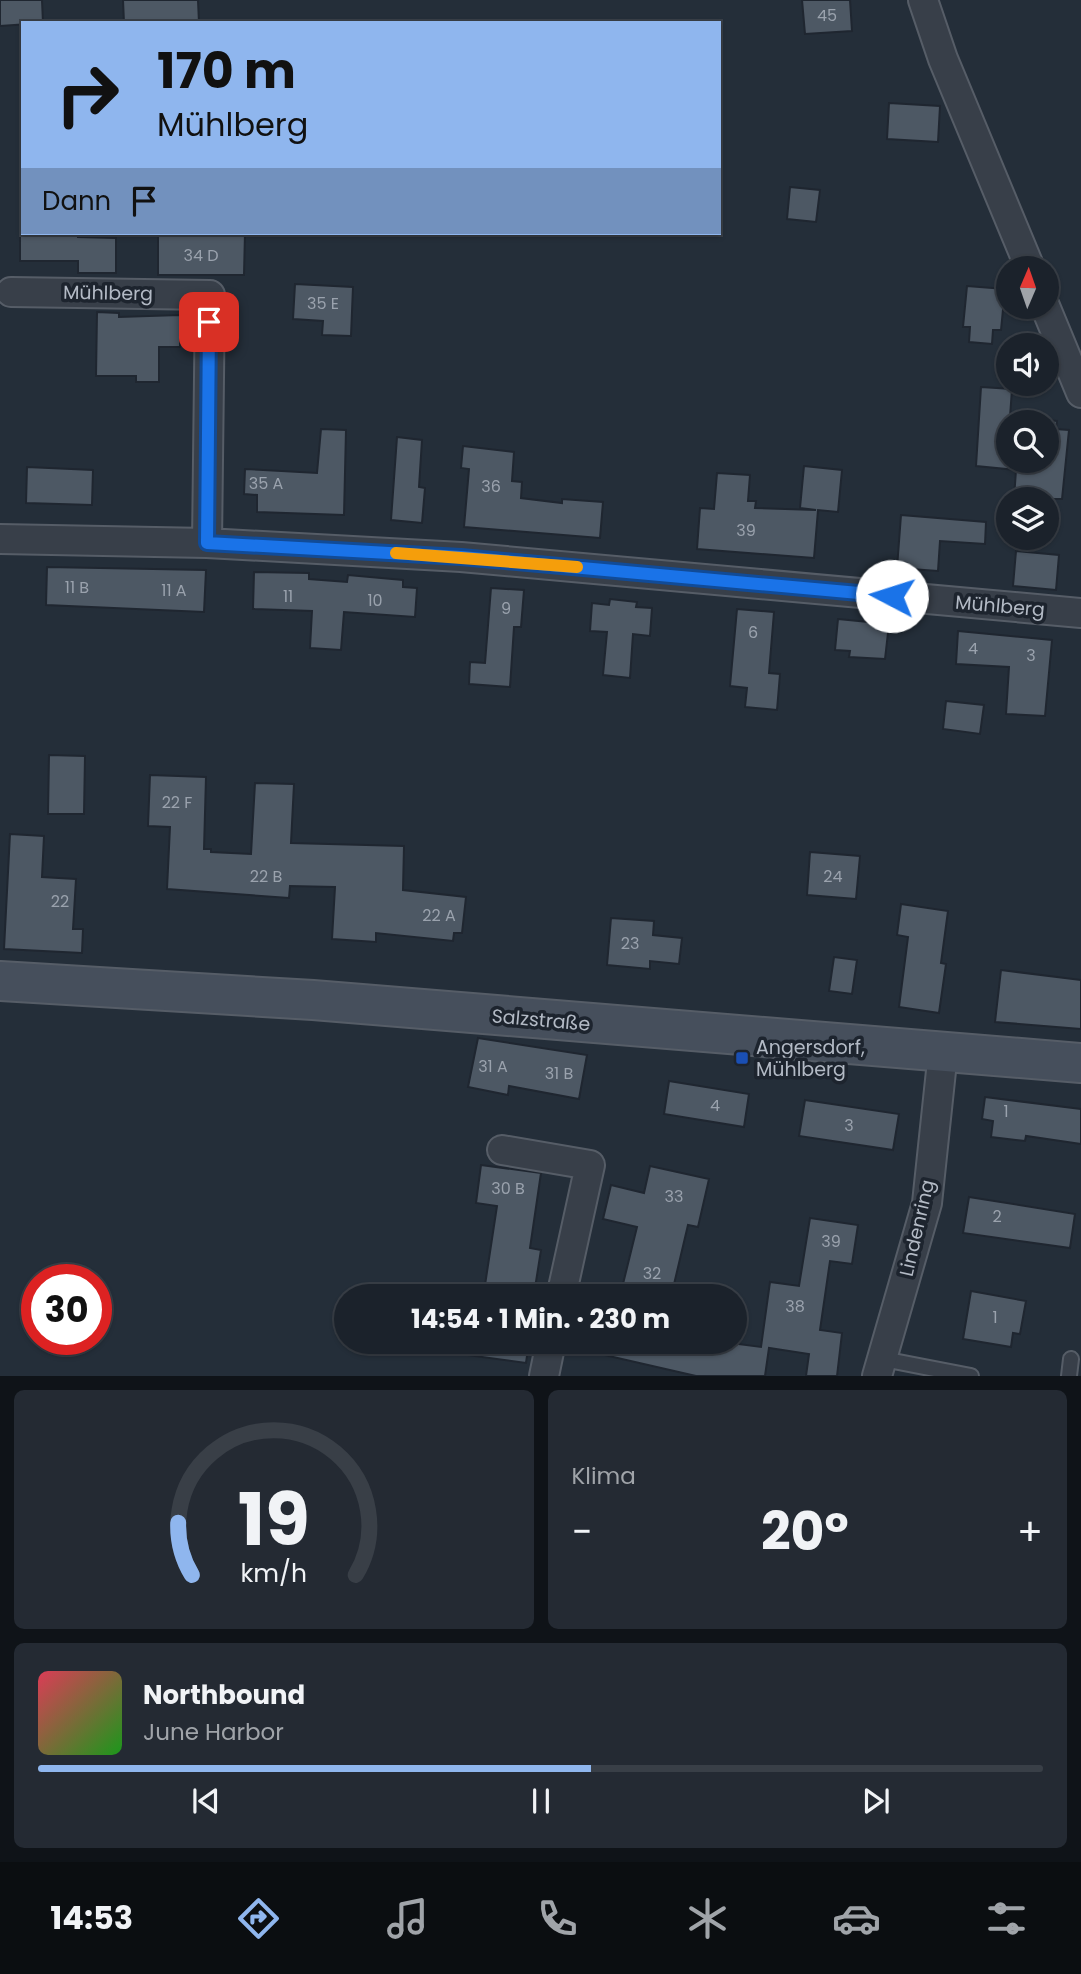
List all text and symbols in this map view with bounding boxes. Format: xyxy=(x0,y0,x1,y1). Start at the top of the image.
house number: 45 xyxy=(817,4,837,27)
text: 170 m xyxy=(157,37,296,105)
icon: right xyxy=(42,49,133,140)
text: Mühlberg xyxy=(157,102,308,147)
icon: arrive xyxy=(125,182,163,220)
text: Dann xyxy=(42,183,111,219)
house number: 34 D xyxy=(183,244,219,267)
north arrow xyxy=(996,256,1059,318)
map controls xyxy=(996,256,1059,550)
street label: Mühlberg xyxy=(63,279,153,307)
pin xyxy=(179,292,239,352)
house number: 35 E xyxy=(307,292,339,315)
icon: arrive xyxy=(190,303,228,341)
button: sound xyxy=(996,333,1059,396)
button: search xyxy=(996,410,1059,473)
house number: 35 A xyxy=(249,472,283,495)
house number: 36 xyxy=(481,475,501,498)
button: layers xyxy=(996,487,1059,550)
house number: 39 xyxy=(736,519,756,542)
position arrow xyxy=(855,559,929,633)
house number: 11 B xyxy=(65,576,89,599)
house number: 11 A xyxy=(161,579,187,602)
house number: 11 xyxy=(283,585,293,608)
house number: 10 xyxy=(367,589,383,612)
street label: Mühlberg xyxy=(954,589,1046,623)
house number: 9 xyxy=(501,597,511,620)
house number: 6 xyxy=(748,621,758,644)
house number: 4 xyxy=(968,637,978,660)
house number: 3 xyxy=(1026,644,1036,667)
house number: 22 F xyxy=(162,791,192,814)
house number: 22 B xyxy=(250,865,282,888)
house number: 24 xyxy=(823,865,843,888)
house number: 22 xyxy=(51,890,69,913)
house number: 22 A xyxy=(422,904,456,927)
house number: 23 xyxy=(621,932,639,955)
street label: Salzstraße xyxy=(491,1002,591,1038)
place label: Angersdorf, Mühlberg xyxy=(756,1034,865,1083)
marker: Angersdorf, Mühlberg xyxy=(734,1050,750,1066)
house number: 31 A xyxy=(478,1055,508,1078)
house number: 31 B xyxy=(545,1062,574,1085)
house number: 4 xyxy=(710,1094,720,1117)
house number: 1 xyxy=(1003,1100,1009,1123)
house number: 3 xyxy=(844,1114,854,1137)
house number: 30 B xyxy=(491,1177,525,1200)
street label: Lindenring xyxy=(893,1177,941,1279)
house number: 33 xyxy=(665,1185,683,1208)
house number: 2 xyxy=(992,1205,1002,1228)
house number: 39 xyxy=(821,1230,841,1253)
house number: 32 xyxy=(643,1262,661,1285)
speed limit sign: 30 xyxy=(21,1264,112,1355)
house number: 38 xyxy=(785,1295,805,1318)
text: 14:54 · 1 Min. · 230 m xyxy=(411,1301,670,1337)
house number: 1 xyxy=(992,1306,998,1329)
text: Klima xyxy=(572,1460,636,1492)
text: 19 xyxy=(238,1470,310,1571)
text: 20° xyxy=(761,1495,849,1568)
text: − xyxy=(572,1505,592,1558)
text: + xyxy=(1017,1505,1043,1558)
text: km/h xyxy=(240,1556,307,1591)
text: Northbound xyxy=(143,1677,305,1713)
text: June Harbor xyxy=(143,1716,284,1748)
icon: previous xyxy=(187,1782,225,1820)
icon: pause xyxy=(522,1782,560,1820)
icon: next xyxy=(857,1782,895,1820)
icon: directions xyxy=(234,1894,283,1943)
icon: music xyxy=(383,1894,432,1943)
icon: phone xyxy=(533,1894,582,1943)
icon: climate xyxy=(683,1894,732,1943)
icon: car xyxy=(832,1894,881,1943)
icon: filters xyxy=(982,1894,1031,1943)
text: 14:53 xyxy=(50,1895,133,1940)

